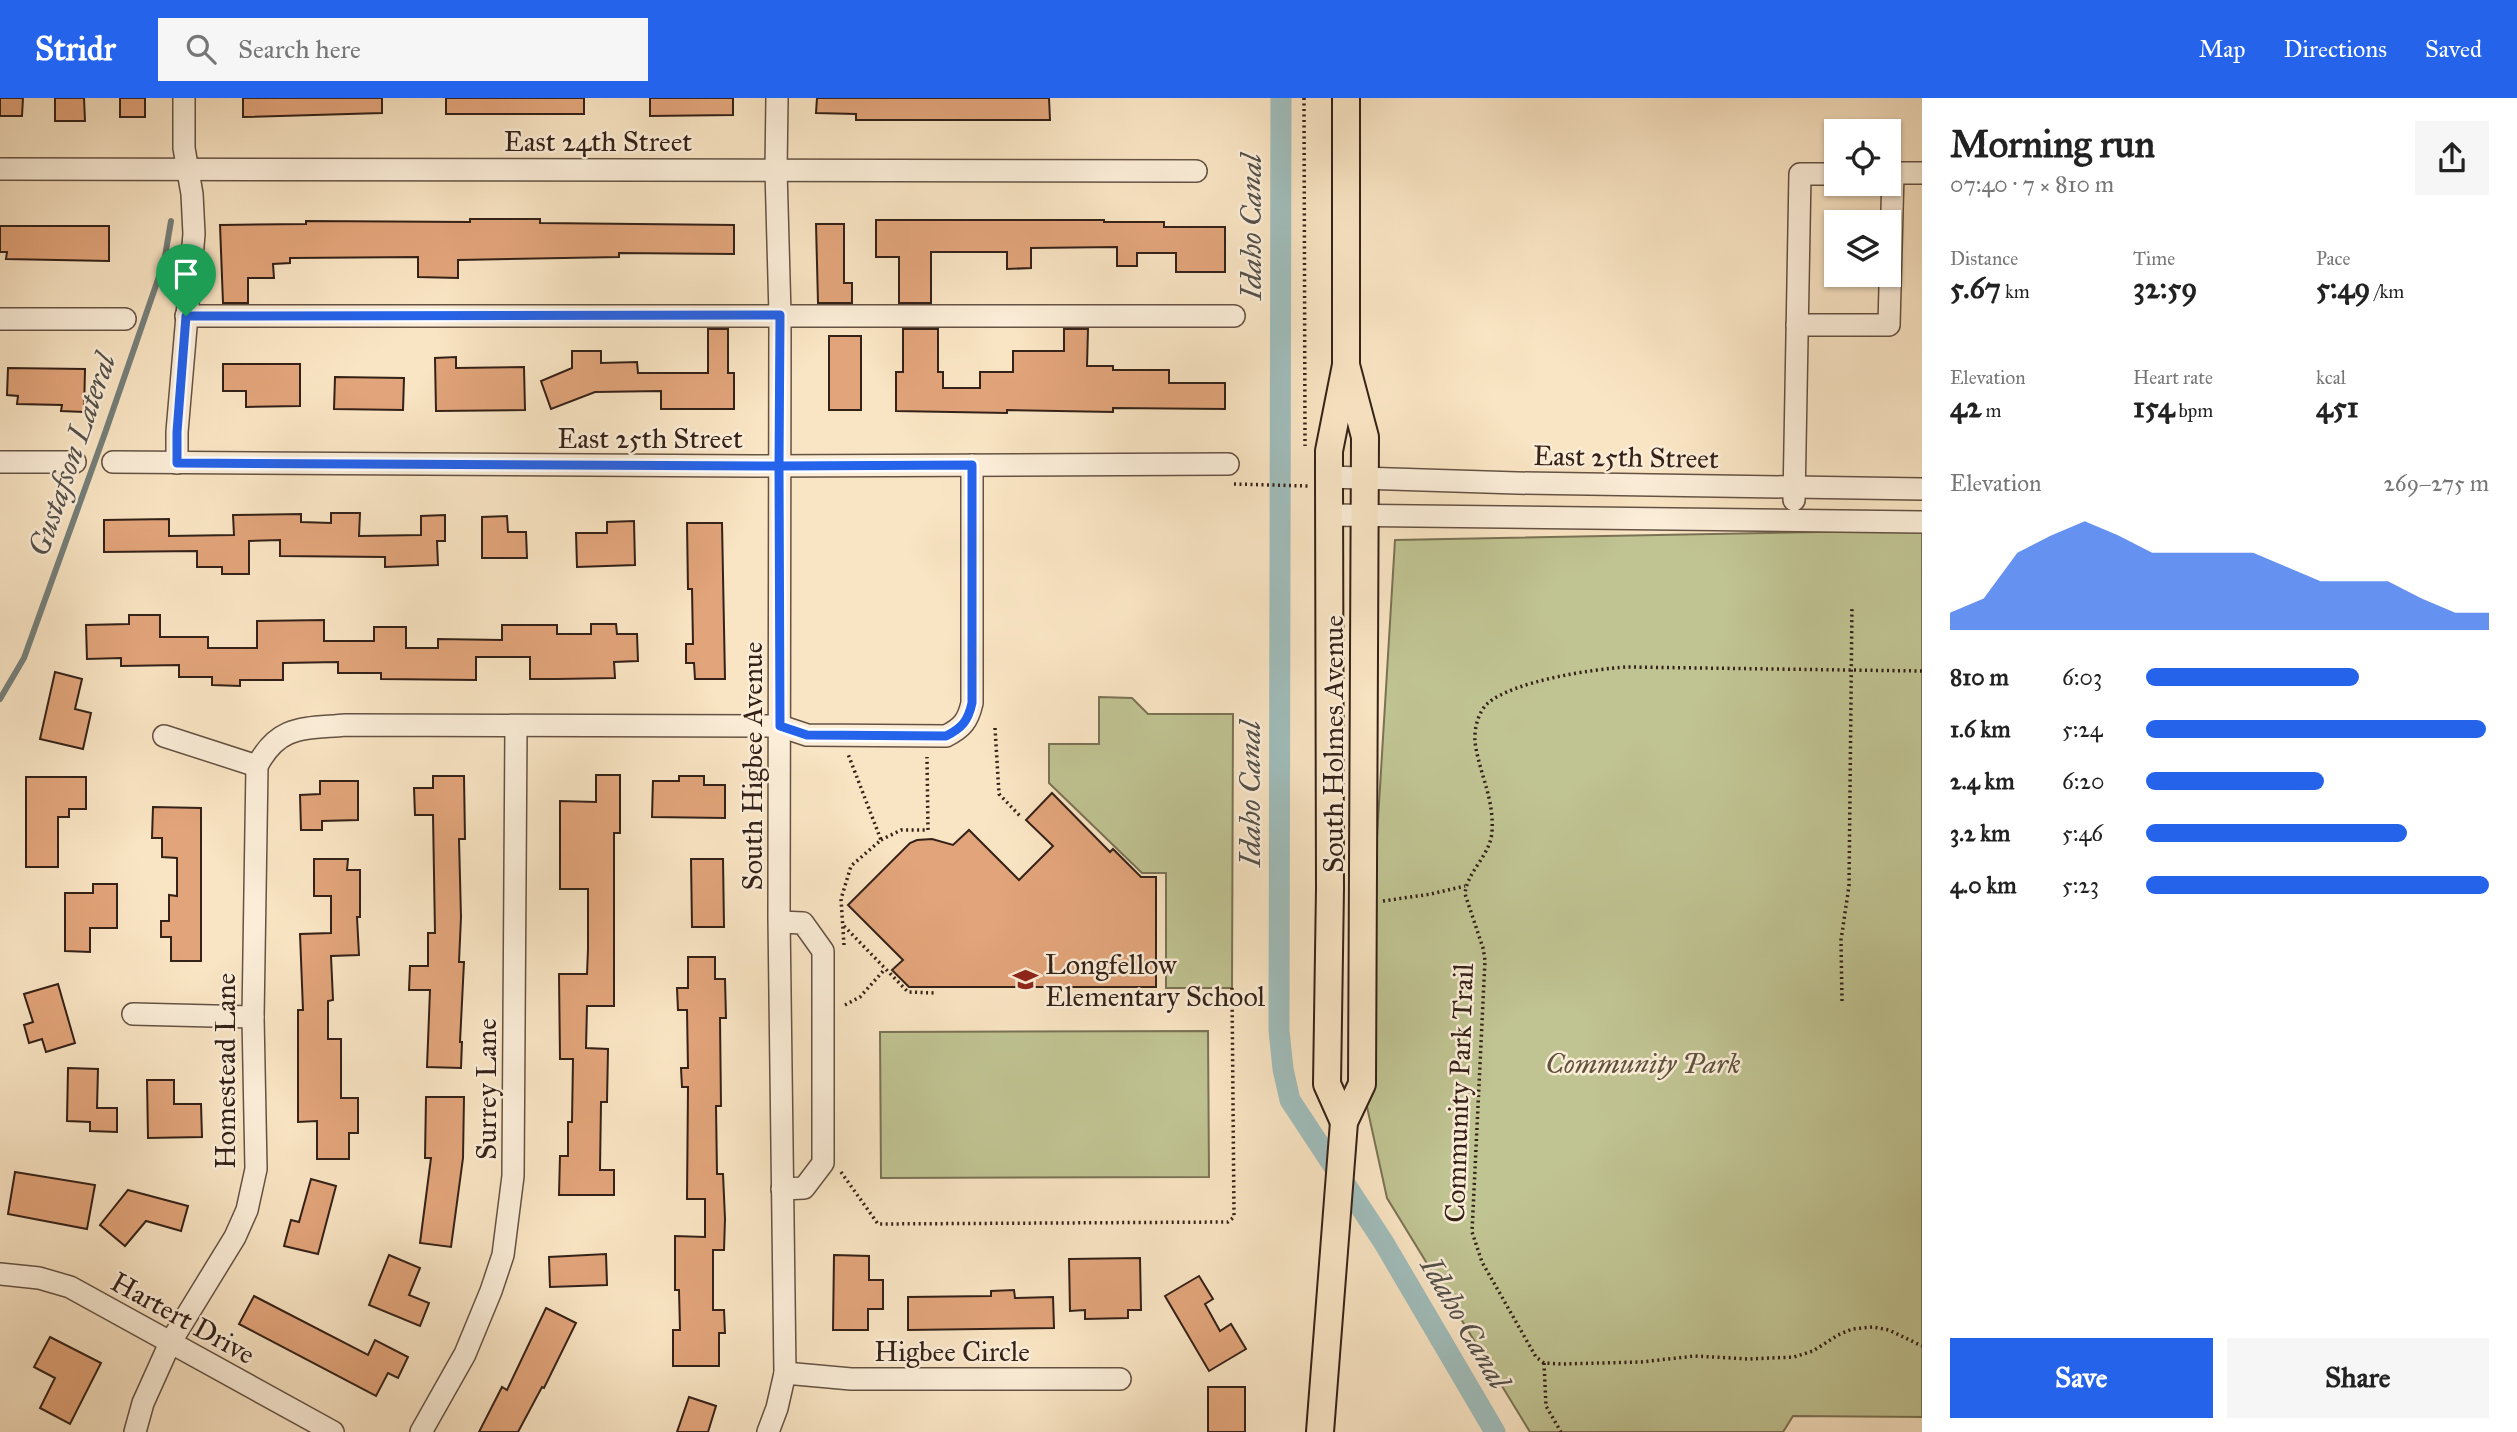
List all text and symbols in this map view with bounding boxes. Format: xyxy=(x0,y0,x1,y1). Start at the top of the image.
search box xyxy=(158,18,648,81)
text: Stridr xyxy=(35,29,116,69)
icon: search xyxy=(182,30,220,68)
text: Search here xyxy=(238,33,361,65)
text: Map xyxy=(2199,34,2246,64)
text: Directions xyxy=(2284,34,2387,64)
text: Saved xyxy=(2425,34,2482,64)
map controls xyxy=(1824,119,1901,287)
button: locate xyxy=(1824,119,1901,196)
text: Morning run xyxy=(1950,121,2155,167)
button: share xyxy=(2415,121,2489,195)
street label: East 24th Street xyxy=(504,124,692,159)
water label: Idaho Canal xyxy=(1233,151,1269,301)
text: 07:40 · 7 × 810 m xyxy=(1950,170,2114,198)
button: layers xyxy=(1824,210,1901,287)
pin xyxy=(156,244,216,316)
text: Distance xyxy=(1950,247,2018,270)
text: Time xyxy=(2133,247,2175,270)
text: Pace xyxy=(2316,247,2350,270)
icon: arrive xyxy=(167,255,205,293)
text: 5.67 xyxy=(1950,270,2001,306)
text: 32:59 xyxy=(2133,270,2197,306)
text: 5:49 xyxy=(2316,270,2370,306)
text: km xyxy=(2001,280,2030,303)
text: /km xyxy=(2370,280,2404,303)
water label: Gustafson Lateral xyxy=(21,346,124,561)
text: Elevation xyxy=(1950,366,2025,389)
text: Heart rate xyxy=(2133,366,2213,389)
text: kcal xyxy=(2316,366,2346,389)
text: 42 xyxy=(1950,389,1982,425)
text: 154 xyxy=(2133,389,2175,425)
text: 451 xyxy=(2316,389,2359,425)
text: m xyxy=(1982,399,2002,422)
text: bpm xyxy=(2175,399,2213,422)
street label: East 25th Street xyxy=(557,421,743,456)
street label: East 25th Street xyxy=(1533,438,1719,476)
text: Elevation xyxy=(1950,469,2041,497)
text: 269–275 m xyxy=(2384,469,2489,497)
street label: South Holmes Avenue xyxy=(1316,615,1351,873)
street label: South Higbee Avenue xyxy=(735,642,770,890)
text: 810 m xyxy=(1950,663,2009,691)
text: 6:03 xyxy=(2062,663,2102,691)
text: 1.6 km xyxy=(1950,715,2011,743)
text: 5:24 xyxy=(2062,715,2103,743)
water label: Idaho Canal xyxy=(1232,718,1268,868)
text: 2.4 km xyxy=(1950,767,2015,795)
text: 6:20 xyxy=(2062,767,2104,795)
text: 3.2 km xyxy=(1950,819,2010,847)
text: 5:46 xyxy=(2062,819,2103,847)
text: 4.0 km xyxy=(1950,871,2016,899)
text: 5:23 xyxy=(2062,871,2099,899)
place label: Longfellow Elementary School xyxy=(1045,947,1266,1014)
street label: Community Park Trail xyxy=(1437,962,1481,1223)
school or university icon: Longfellow Elementary School xyxy=(1011,966,1039,994)
street label: Homestead Lane xyxy=(208,973,243,1169)
street label: Surrey Lane xyxy=(469,1018,504,1160)
park label: Community Park xyxy=(1546,1046,1741,1081)
water label: Idaho Canal xyxy=(1412,1250,1519,1398)
street label: Hartert Drive xyxy=(105,1264,261,1372)
street label: Higbee Circle xyxy=(874,1334,1030,1369)
button: Save xyxy=(1950,1338,2213,1418)
button: Share xyxy=(2227,1338,2489,1418)

